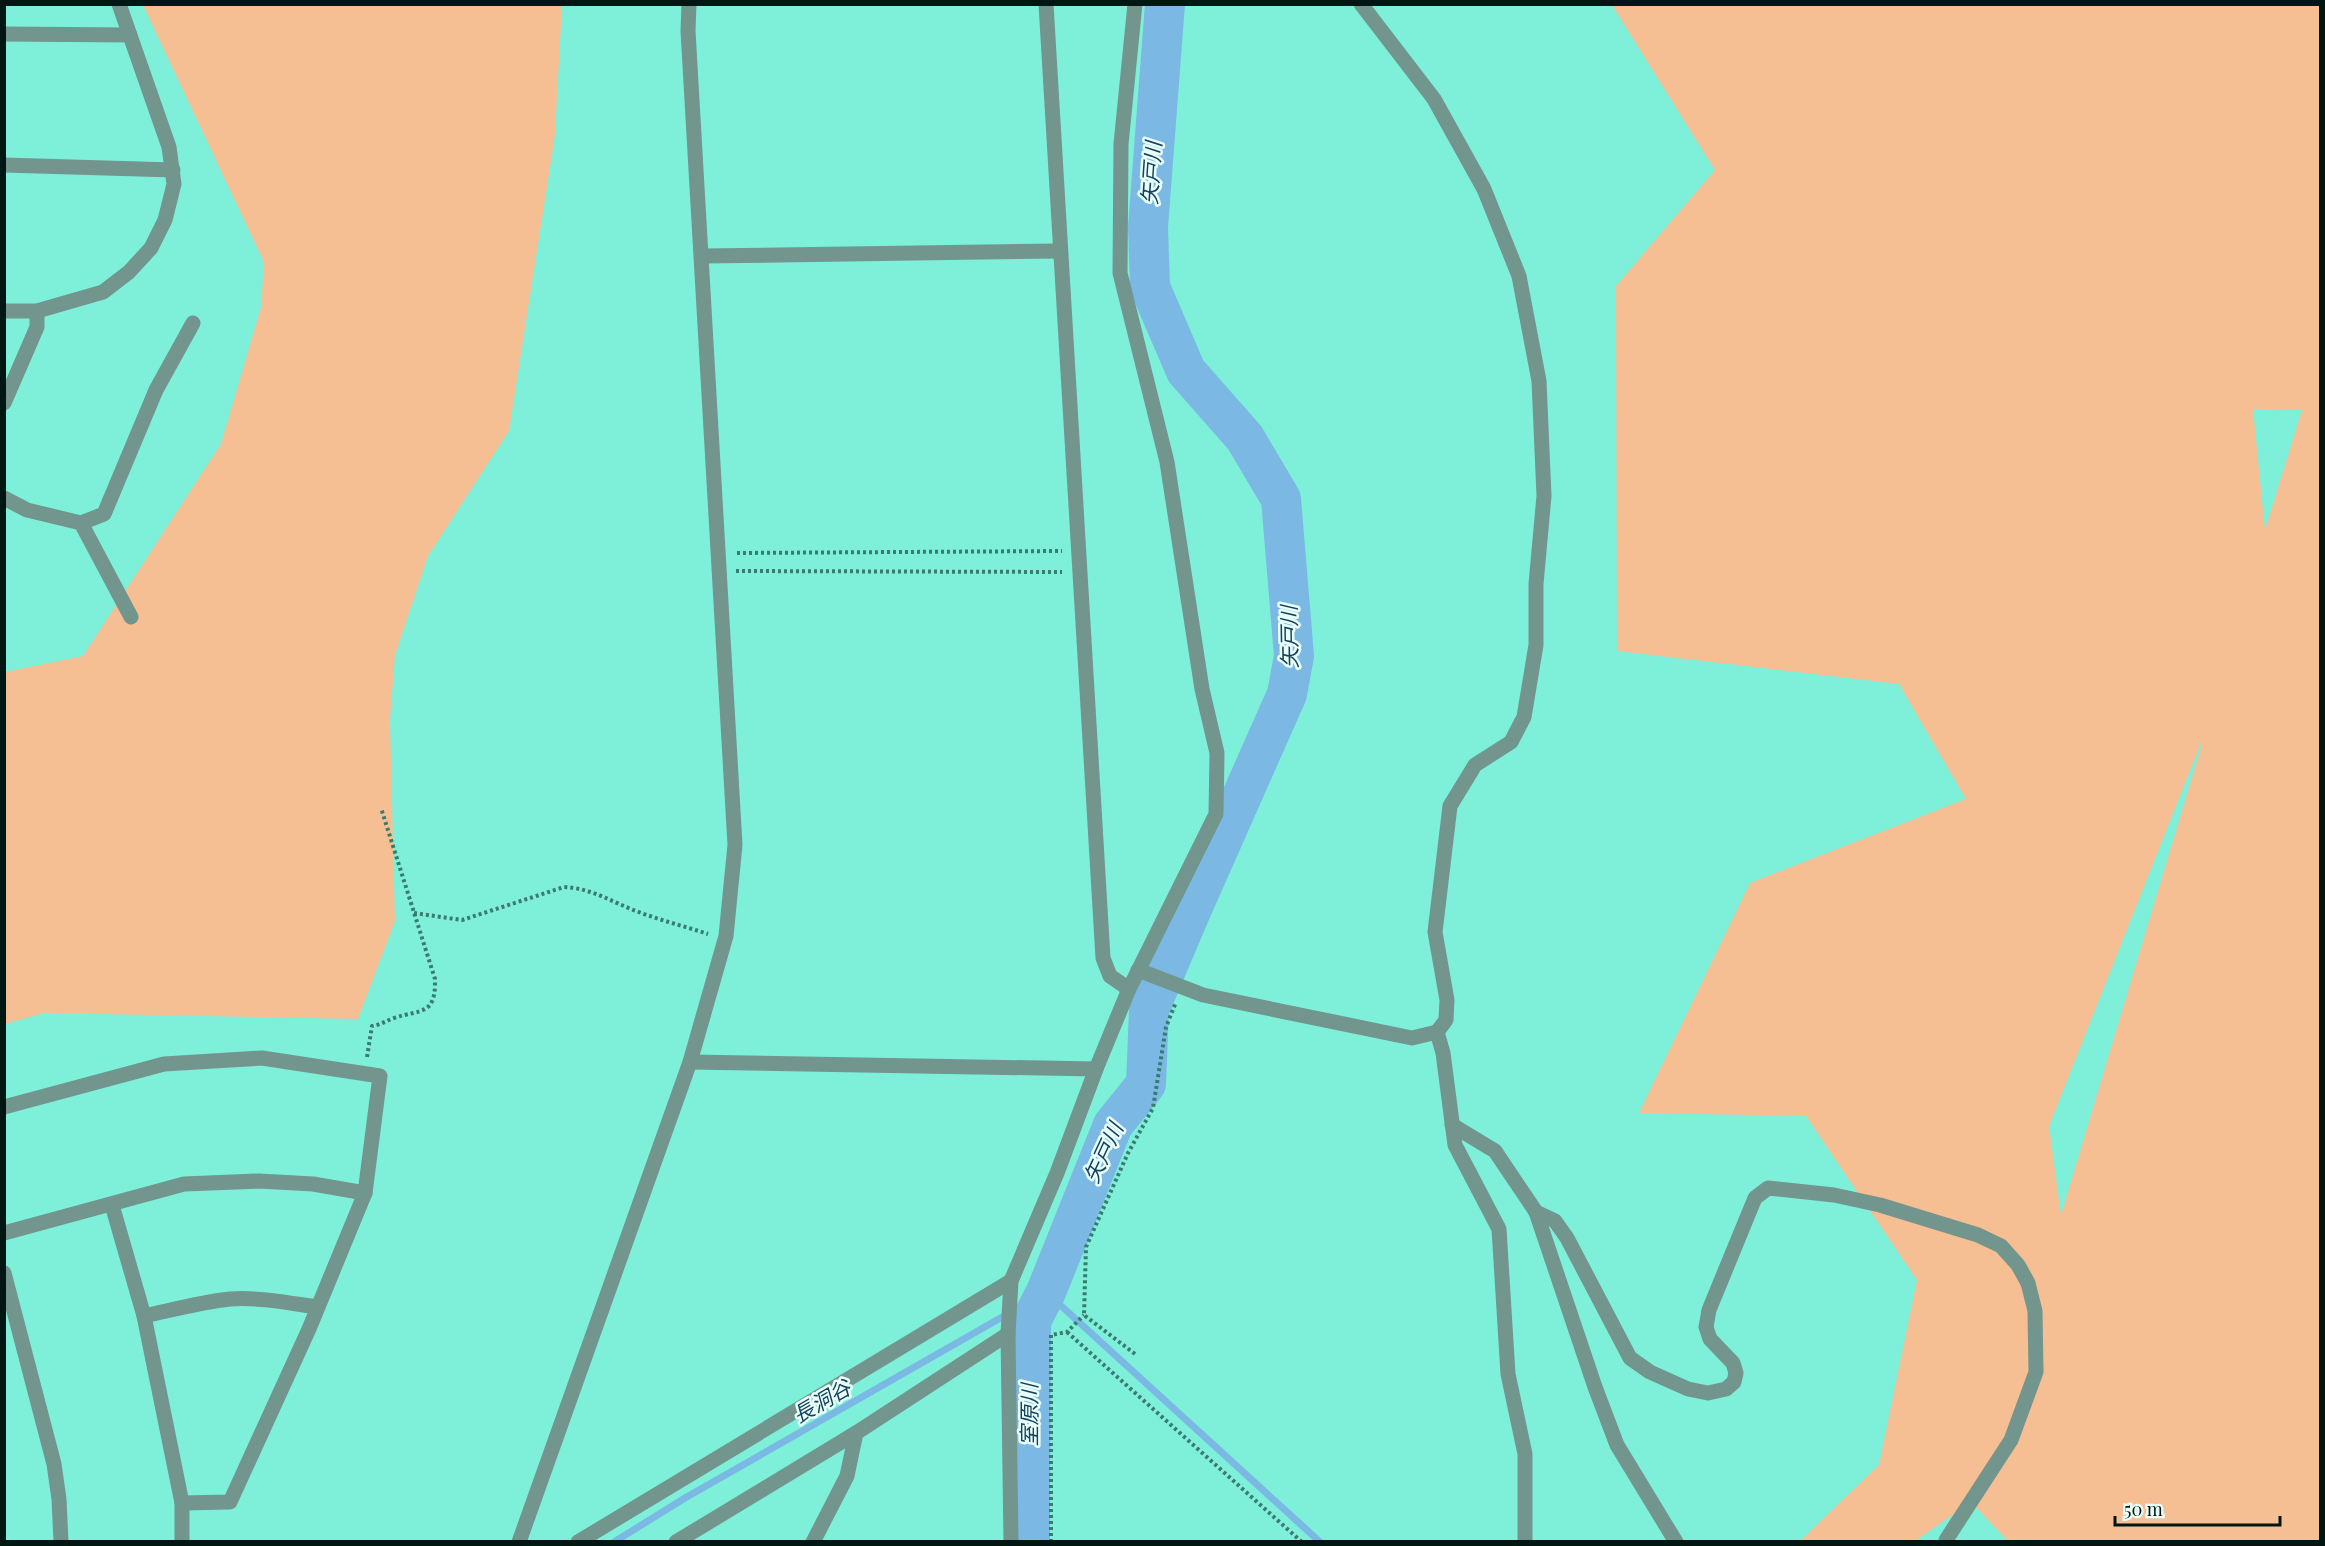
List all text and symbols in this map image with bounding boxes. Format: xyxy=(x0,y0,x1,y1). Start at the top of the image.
water label: 矢戸川 xyxy=(1134,138,1166,205)
water label: 矢戸川 xyxy=(1273,603,1303,669)
water label: 矢戸川 xyxy=(1076,1116,1129,1187)
water label: 長洞谷 xyxy=(787,1371,857,1428)
water label: 室原川 xyxy=(1014,1382,1042,1447)
scale bar xyxy=(2115,1489,2280,1527)
text: 50 m xyxy=(2124,1497,2163,1521)

